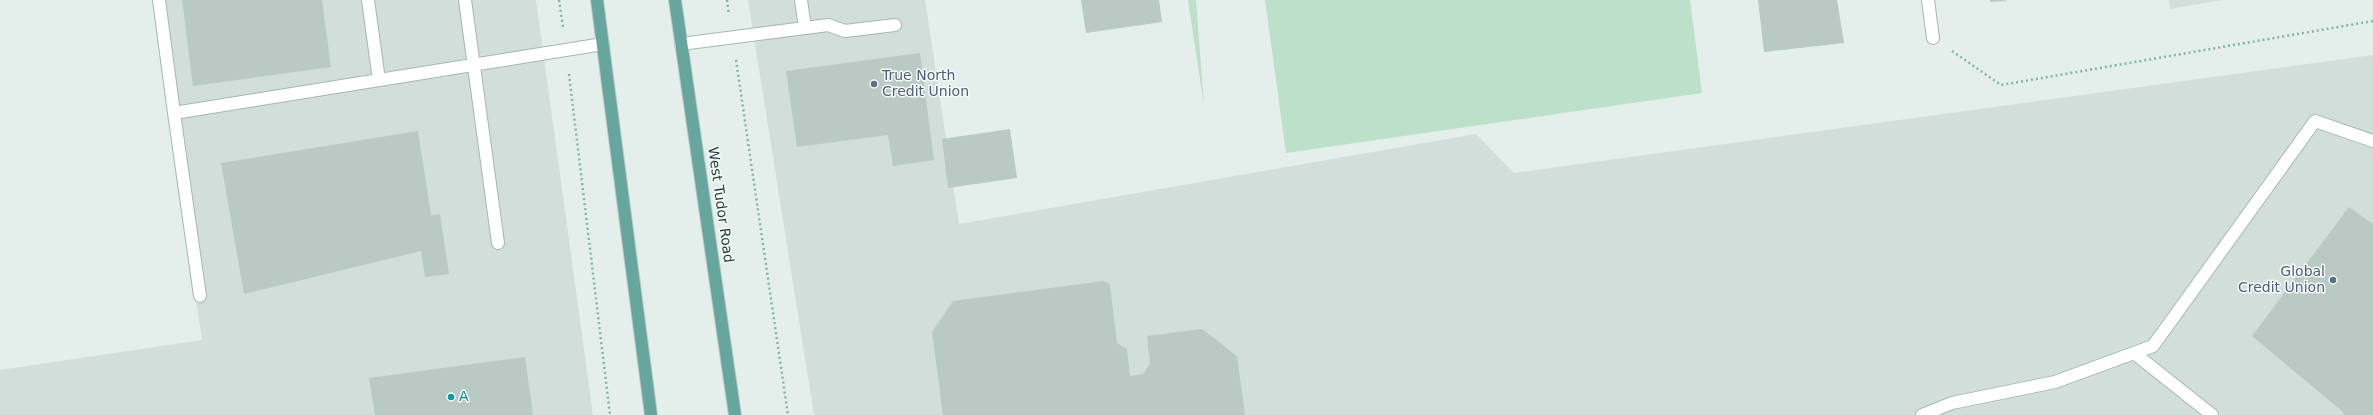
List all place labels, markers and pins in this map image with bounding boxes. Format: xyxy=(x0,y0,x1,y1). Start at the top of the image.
place label: True North Credit Union xyxy=(882,68,969,100)
marker: True North Credit Union xyxy=(869,79,879,89)
place label: Global Credit Union xyxy=(2238,264,2325,296)
marker: Global Credit Union xyxy=(2328,275,2338,285)
place label: A xyxy=(459,389,469,405)
marker: A xyxy=(446,392,456,402)

